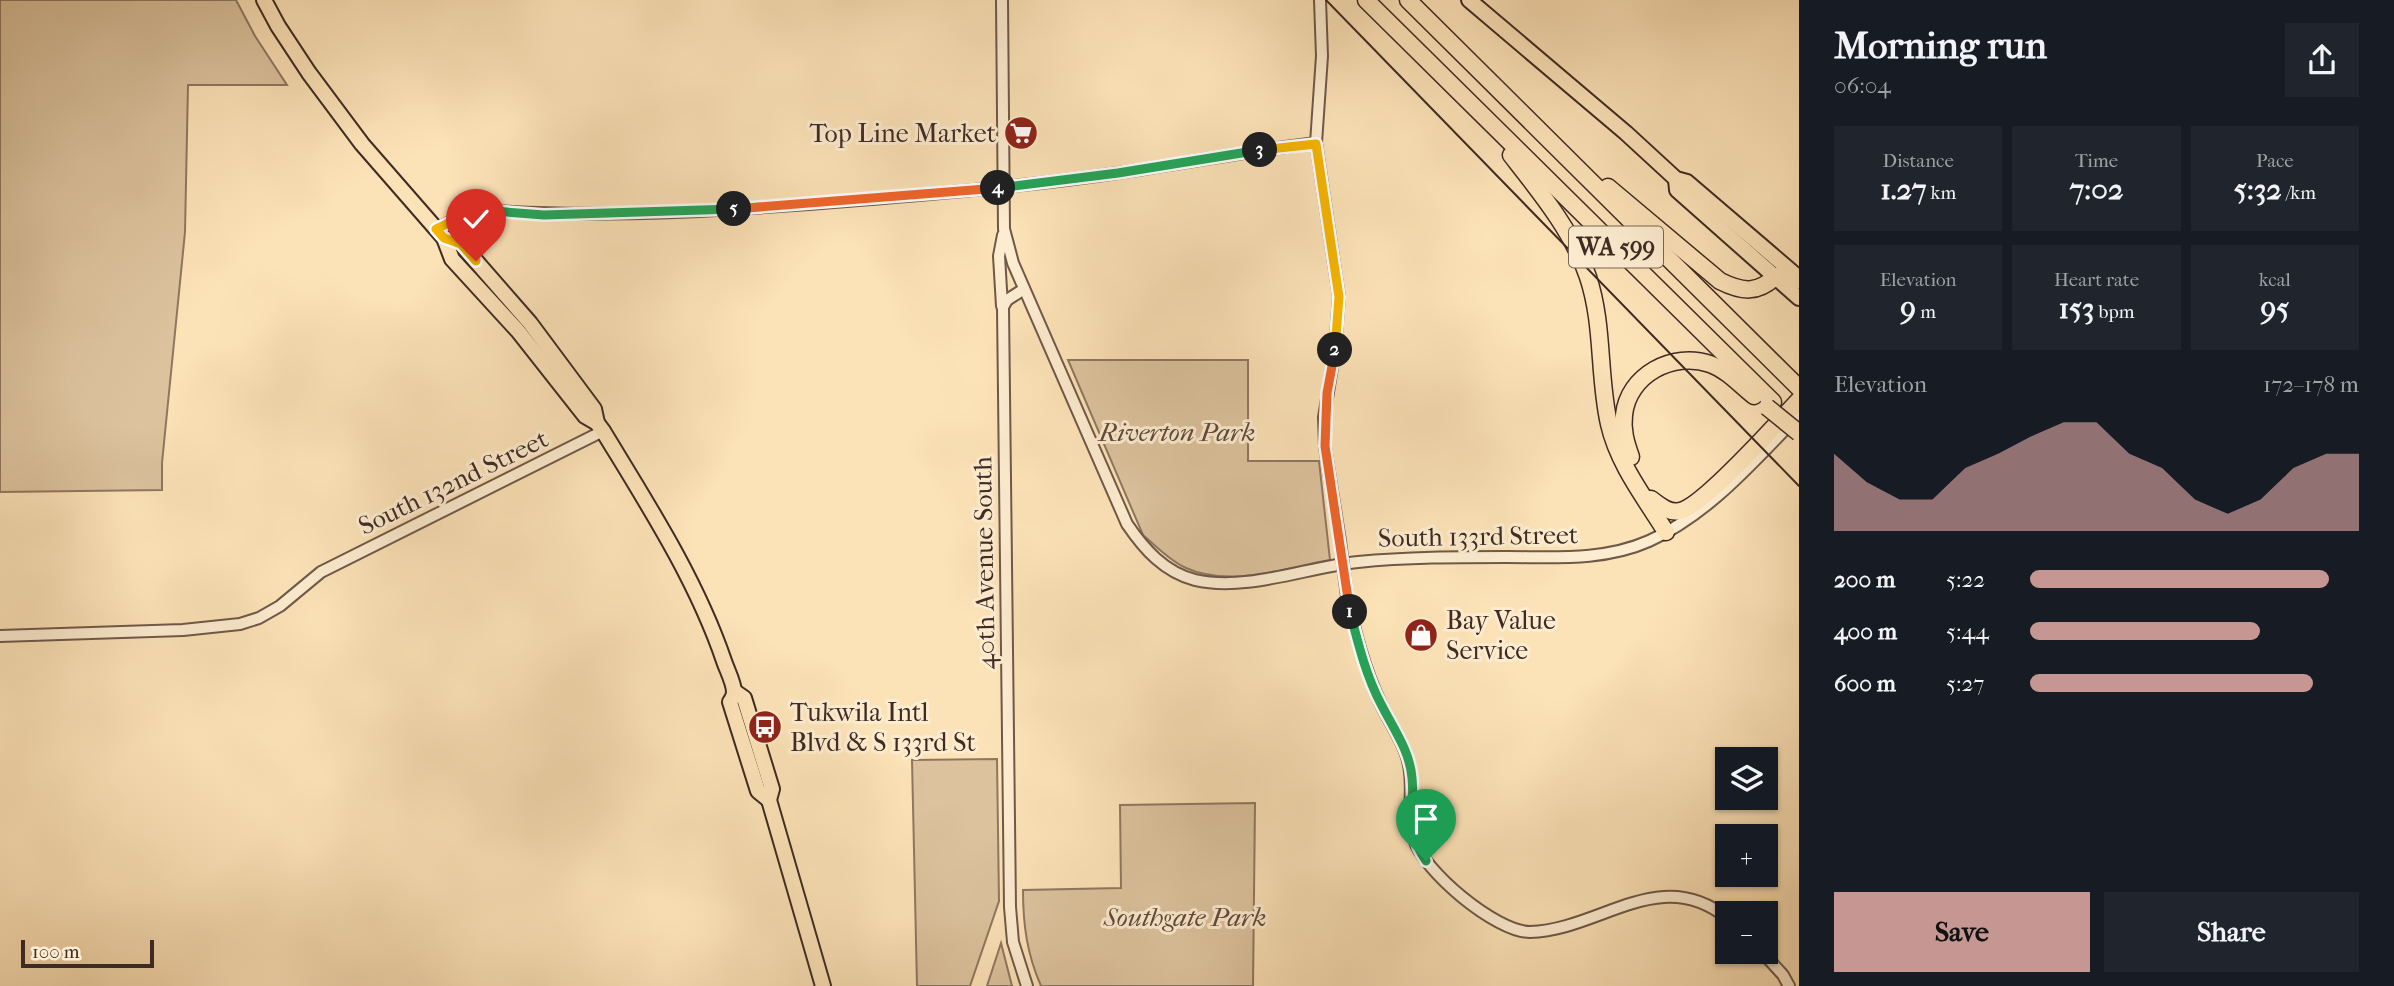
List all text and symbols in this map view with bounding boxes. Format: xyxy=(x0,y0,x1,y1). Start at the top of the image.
text: Morning run xyxy=(1834,23,2047,68)
button: share xyxy=(2285,23,2359,97)
text: 06:04 xyxy=(1834,72,1891,99)
supermarket icon: Top Line Market xyxy=(1002,114,1040,152)
place label: Top Line Market xyxy=(810,118,997,149)
pin: 3 xyxy=(1242,132,1278,168)
text: 3 xyxy=(1256,138,1263,160)
text: Distance xyxy=(1882,150,1954,172)
text: Time xyxy=(2075,150,2118,172)
text: Pace xyxy=(2256,150,2294,172)
pin: 4 xyxy=(981,170,1016,206)
text: 1.27 xyxy=(1880,172,1927,207)
text: 7:02 xyxy=(2070,172,2123,207)
text: 5:32 xyxy=(2234,172,2282,207)
text: 4 xyxy=(992,176,1003,198)
text: km xyxy=(1927,182,1956,204)
text: /km xyxy=(2282,182,2316,204)
pin xyxy=(446,189,506,261)
pin: 5 xyxy=(716,192,752,227)
text: 5 xyxy=(729,197,738,219)
icon: check xyxy=(457,200,495,238)
road number: WA 599 xyxy=(1569,226,1663,268)
text: Elevation xyxy=(1880,269,1957,291)
text: Heart rate xyxy=(2054,269,2139,291)
text: kcal xyxy=(2259,269,2291,291)
text: 9 xyxy=(1900,291,1916,326)
text: 153 xyxy=(2059,291,2094,326)
text: 95 xyxy=(2260,291,2289,326)
text: m xyxy=(1916,301,1936,323)
text: bpm xyxy=(2094,301,2134,323)
pin: 2 xyxy=(1318,332,1352,368)
text: 2 xyxy=(1330,338,1339,360)
text: Elevation xyxy=(1834,371,1927,398)
text: 172–178 m xyxy=(2263,371,2359,398)
park label: Riverton Park xyxy=(1097,417,1255,448)
street label: South 132nd Street xyxy=(353,423,554,542)
street label: 40th Avenue South xyxy=(967,456,1002,670)
street label: South 133rd Street xyxy=(1378,519,1579,554)
text: 200 m xyxy=(1834,566,1895,593)
text: 5:22 xyxy=(1946,566,1985,593)
pin: 1 xyxy=(1332,594,1368,630)
text: 1 xyxy=(1346,600,1353,622)
place label: Bay Value Service xyxy=(1446,605,1556,666)
shop icon: Bay Value Service xyxy=(1402,616,1440,654)
text: 400 m xyxy=(1834,618,1897,645)
text: 5:44 xyxy=(1946,618,1989,645)
text: 600 m xyxy=(1834,670,1896,697)
text: 5:27 xyxy=(1946,670,1984,697)
place label: Tukwila Intl Blvd & S 133rd St xyxy=(790,697,976,758)
bus stop icon: Tukwila Intl Blvd & S 133rd St xyxy=(746,708,784,746)
map controls xyxy=(1715,747,1778,964)
button: layers xyxy=(1715,747,1778,810)
pin xyxy=(1396,789,1456,861)
icon: arrive xyxy=(1407,800,1445,838)
button: + xyxy=(1715,824,1778,887)
button: Save xyxy=(1834,892,2090,972)
button: Share xyxy=(2104,892,2359,972)
button: − xyxy=(1715,901,1778,964)
park label: Southgate Park xyxy=(1103,902,1266,933)
scale bar xyxy=(21,937,154,969)
text: 100 m xyxy=(32,941,80,963)

